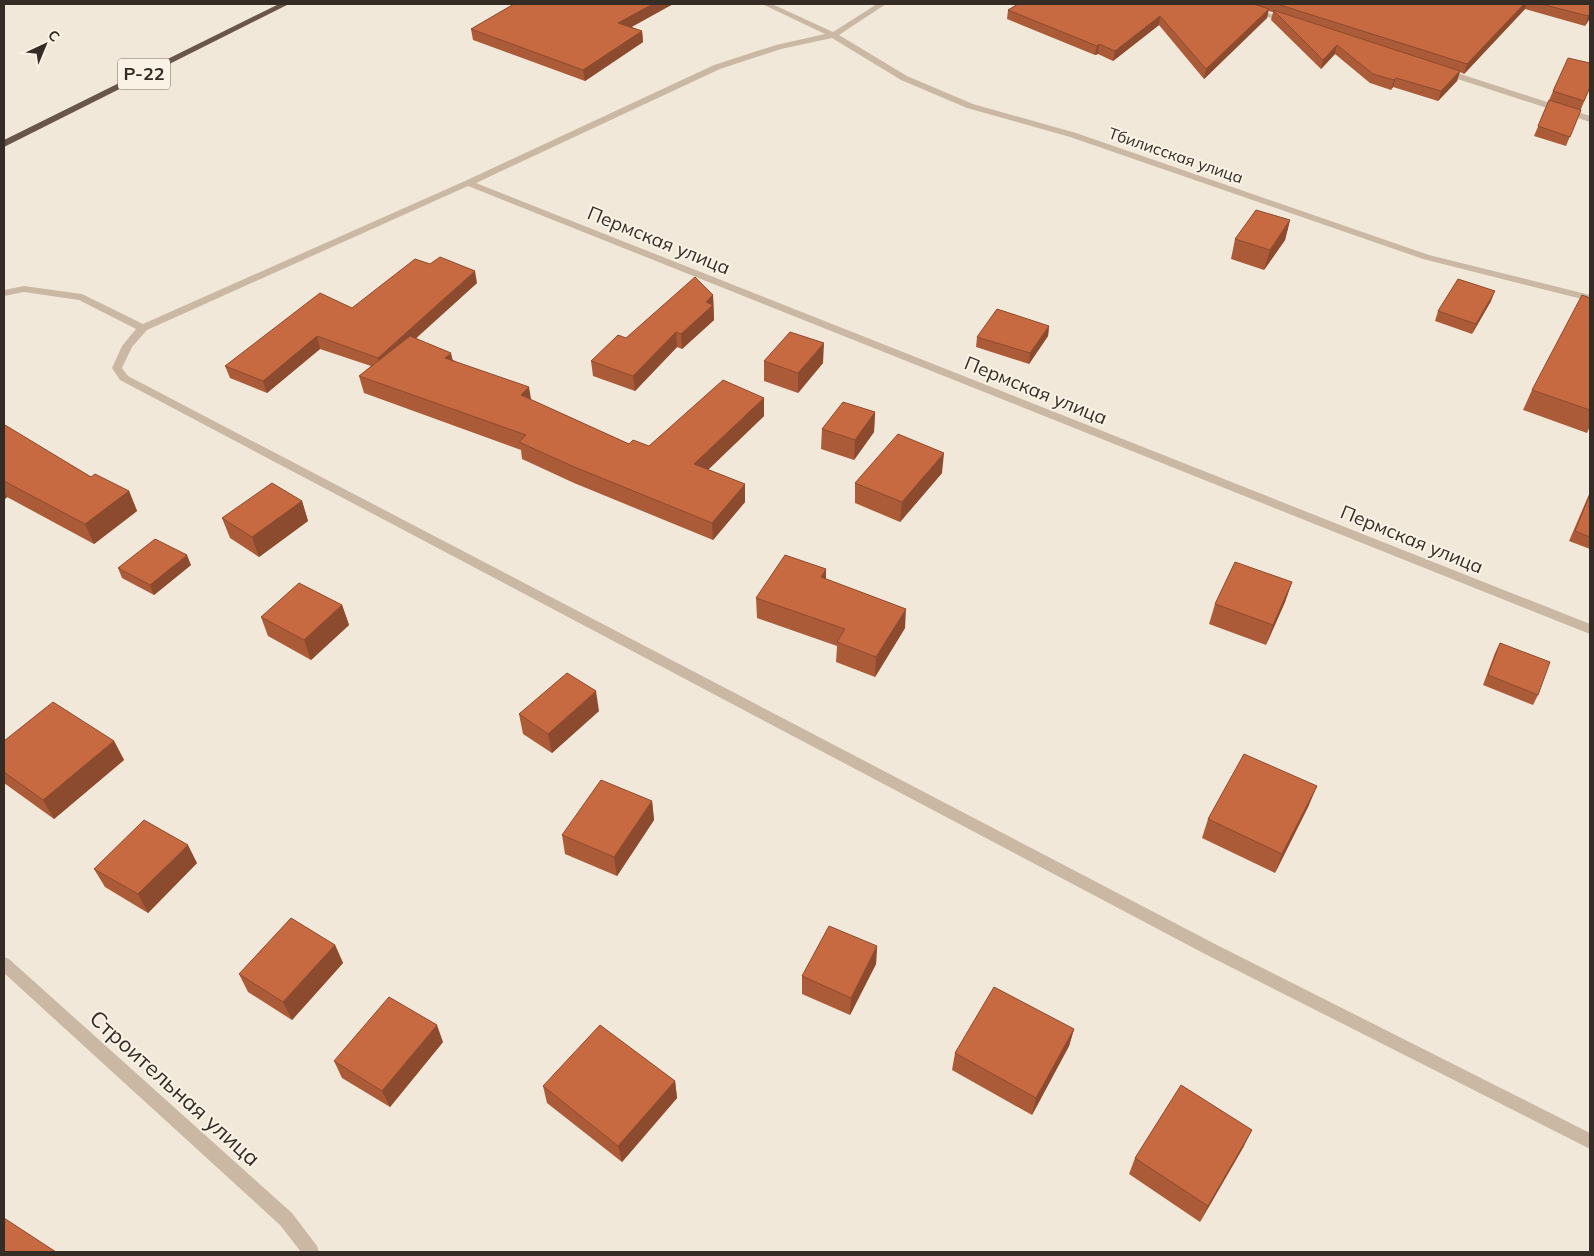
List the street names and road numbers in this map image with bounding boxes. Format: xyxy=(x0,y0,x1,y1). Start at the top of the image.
road number: Р-22 xyxy=(118,59,170,90)
street label: Тбилисская улица xyxy=(1106,123,1246,187)
street label: Пермская улица xyxy=(584,200,734,280)
street label: Пермская улица xyxy=(961,350,1111,430)
street label: Пермская улица xyxy=(1337,499,1487,579)
street label: Строительная улица xyxy=(84,1004,266,1172)

